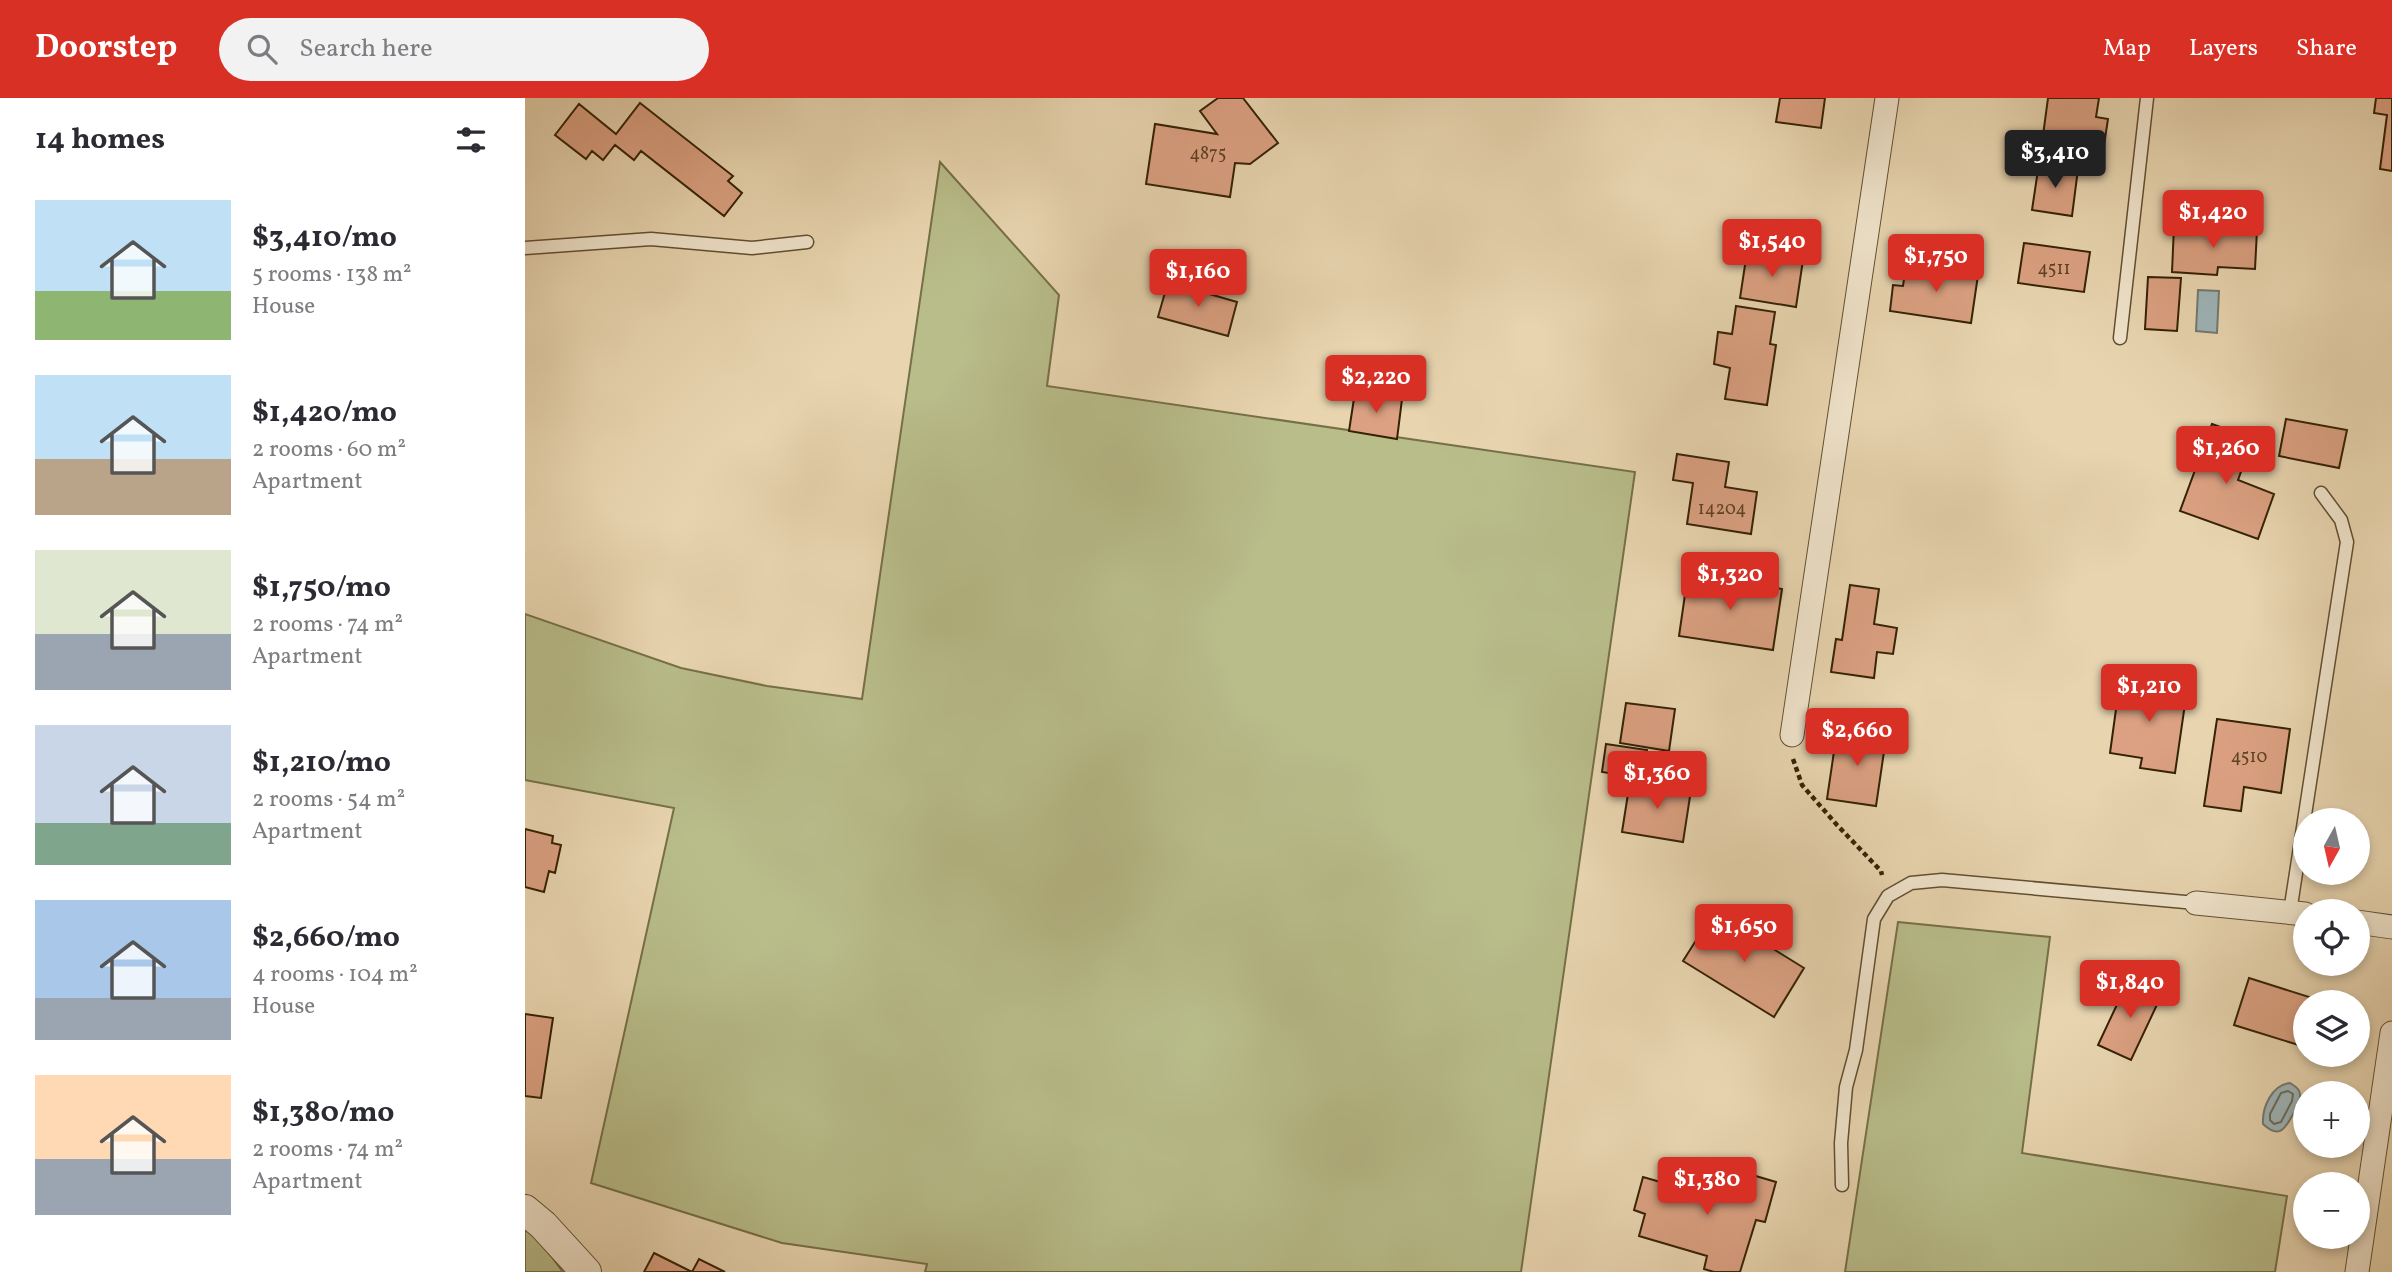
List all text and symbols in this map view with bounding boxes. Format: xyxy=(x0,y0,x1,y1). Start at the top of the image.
search box xyxy=(219,18,709,81)
text: Doorstep xyxy=(35,26,177,72)
icon: search xyxy=(243,30,281,68)
text: Search here xyxy=(299,31,433,67)
text: Map xyxy=(2103,32,2151,66)
text: Layers xyxy=(2189,32,2258,66)
text: Share xyxy=(2296,32,2357,66)
text: 14 homes xyxy=(35,119,165,161)
icon: filters xyxy=(452,121,490,159)
pin: $3,410 xyxy=(1998,130,2112,190)
text: $3,410 xyxy=(2021,137,2089,169)
house number: 4875 xyxy=(1190,142,1226,167)
pin: $1,420 xyxy=(2156,190,2270,250)
text: $1,420 xyxy=(2179,197,2247,229)
text: $3,410/mo xyxy=(252,217,397,259)
pin: $1,540 xyxy=(1715,220,1829,279)
text: $1,540 xyxy=(1738,226,1806,258)
icon: home xyxy=(91,228,175,312)
pin: $1,750 xyxy=(1879,234,1993,294)
text: $1,750 xyxy=(1904,241,1968,273)
pin: $1,160 xyxy=(1141,250,1255,309)
text: $1,160 xyxy=(1166,256,1230,288)
house number: 4511 xyxy=(2038,257,2070,282)
text: 5 rooms · 138 m² xyxy=(252,259,412,291)
text: House xyxy=(252,291,315,323)
pin: $2,220 xyxy=(1319,356,1433,415)
text: $2,220 xyxy=(1341,362,1411,394)
text: $1,420/mo xyxy=(252,392,397,434)
icon: home xyxy=(91,403,175,487)
pin: $1,260 xyxy=(2169,426,2283,486)
text: $1,260 xyxy=(2192,433,2260,465)
text: 2 rooms · 60 m² xyxy=(252,434,406,466)
text: Apartment xyxy=(252,466,363,498)
house number: 14204 xyxy=(1698,497,1746,522)
pin: $1,320 xyxy=(1673,552,1787,612)
text: $1,320 xyxy=(1697,559,1763,591)
text: $1,750/mo xyxy=(252,567,391,609)
icon: home xyxy=(91,578,175,662)
text: 2 rooms · 74 m² xyxy=(252,609,403,641)
text: Apartment xyxy=(252,641,363,673)
pin: $1,210 xyxy=(2092,664,2206,724)
text: $1,210 xyxy=(2117,671,2181,703)
pin: $2,660 xyxy=(1800,708,1914,768)
text: $2,660 xyxy=(1822,715,1892,747)
text: $1,210/mo xyxy=(252,742,391,784)
house number: 4510 xyxy=(2231,745,2268,770)
pin: $1,360 xyxy=(1600,752,1714,811)
icon: home xyxy=(91,753,175,837)
text: $1,360 xyxy=(1624,758,1690,790)
text: 2 rooms · 54 m² xyxy=(252,784,405,816)
north arrow xyxy=(2293,808,2369,886)
map controls xyxy=(2293,808,2370,1249)
text: Apartment xyxy=(252,816,363,848)
button: locate xyxy=(2293,899,2370,976)
pin: $1,650 xyxy=(1687,904,1801,964)
text: $1,650 xyxy=(1711,911,1777,943)
text: $2,660/mo xyxy=(252,917,400,959)
icon: home xyxy=(91,928,175,1012)
text: 4 rooms · 104 m² xyxy=(252,959,418,991)
pin: $1,840 xyxy=(2073,960,2187,1020)
text: $1,840 xyxy=(2096,967,2164,999)
button: layers xyxy=(2293,990,2370,1067)
text: House xyxy=(252,991,315,1023)
button: + xyxy=(2293,1081,2370,1158)
text: $1,380/mo xyxy=(252,1092,394,1134)
icon: home xyxy=(91,1103,175,1187)
text: 2 rooms · 74 m² xyxy=(252,1134,403,1166)
pin: $1,380 xyxy=(1650,1158,1764,1217)
text: $1,380 xyxy=(1674,1164,1740,1196)
text: Apartment xyxy=(252,1166,363,1198)
button: − xyxy=(2293,1172,2370,1249)

